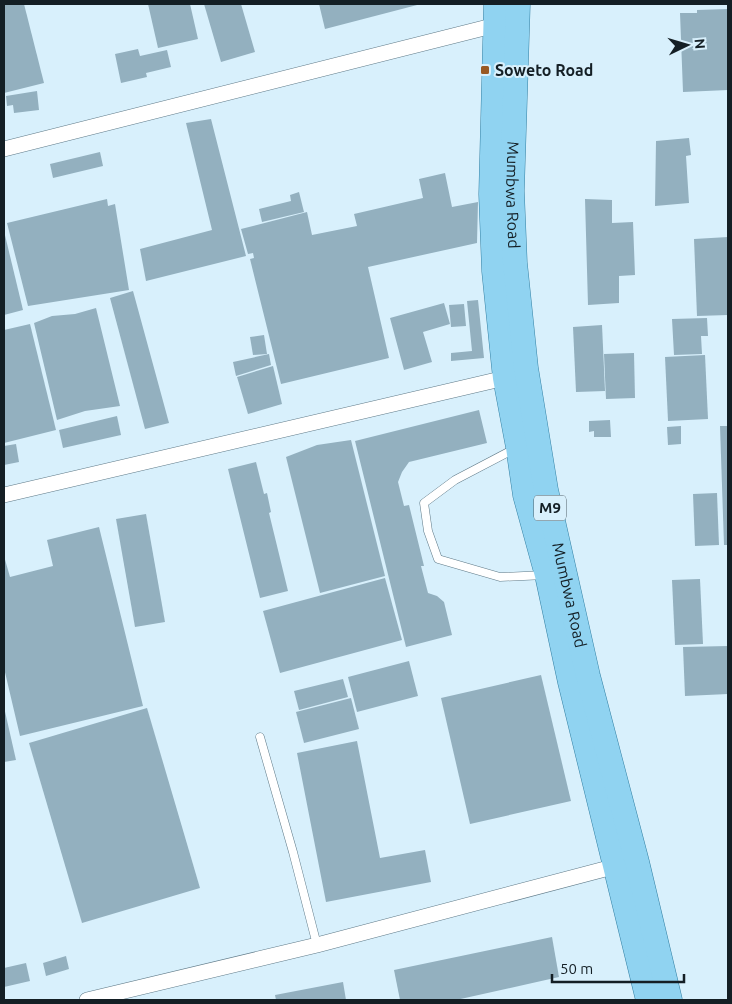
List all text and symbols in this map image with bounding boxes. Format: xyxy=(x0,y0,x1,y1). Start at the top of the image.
north arrow xyxy=(662,20,712,70)
text: N xyxy=(692,38,708,50)
place label: Soweto Road xyxy=(495,61,593,79)
marker: Soweto Road xyxy=(479,64,491,76)
street label: Mumbwa Road xyxy=(503,141,523,249)
road number: M9 xyxy=(534,496,566,520)
street label: Mumbwa Road xyxy=(549,541,590,649)
scale bar xyxy=(552,952,684,984)
text: 50 m xyxy=(560,960,593,977)

